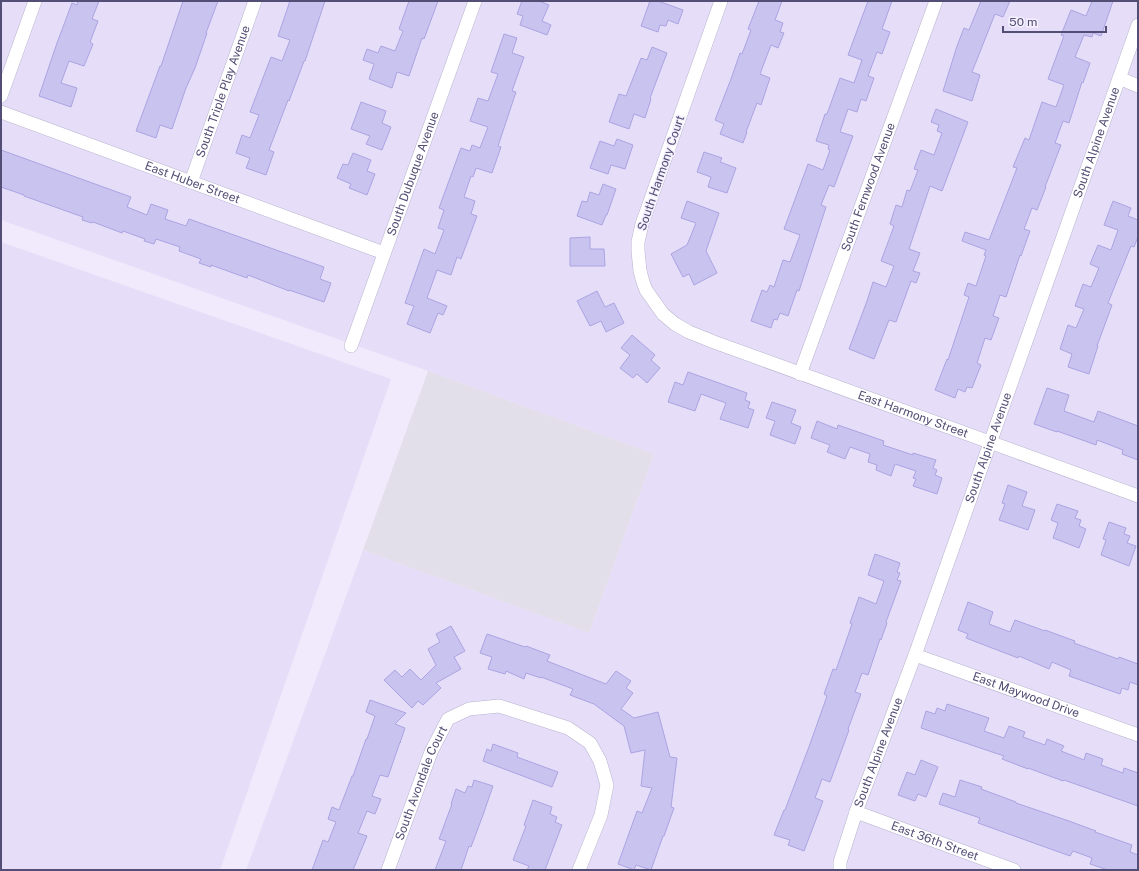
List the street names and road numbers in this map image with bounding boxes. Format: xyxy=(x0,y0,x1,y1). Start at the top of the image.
street label: South Triple Play Avenue xyxy=(193,23,253,159)
street label: South Alpine Avenue xyxy=(1070,85,1123,200)
street label: South Dubuque Avenue xyxy=(384,110,442,238)
street label: South Harmony Court xyxy=(635,113,687,233)
street label: South Fernwood Avenue xyxy=(838,121,898,253)
street label: East Huber Street xyxy=(143,159,242,207)
street label: East Harmony Street xyxy=(856,388,970,441)
street label: South Alpine Avenue xyxy=(962,390,1014,505)
street label: East Maywood Drive xyxy=(971,669,1082,721)
street label: South Alpine Avenue xyxy=(851,695,905,810)
street label: South Avondale Court xyxy=(392,723,450,842)
street label: East 36th Street xyxy=(889,819,981,863)

